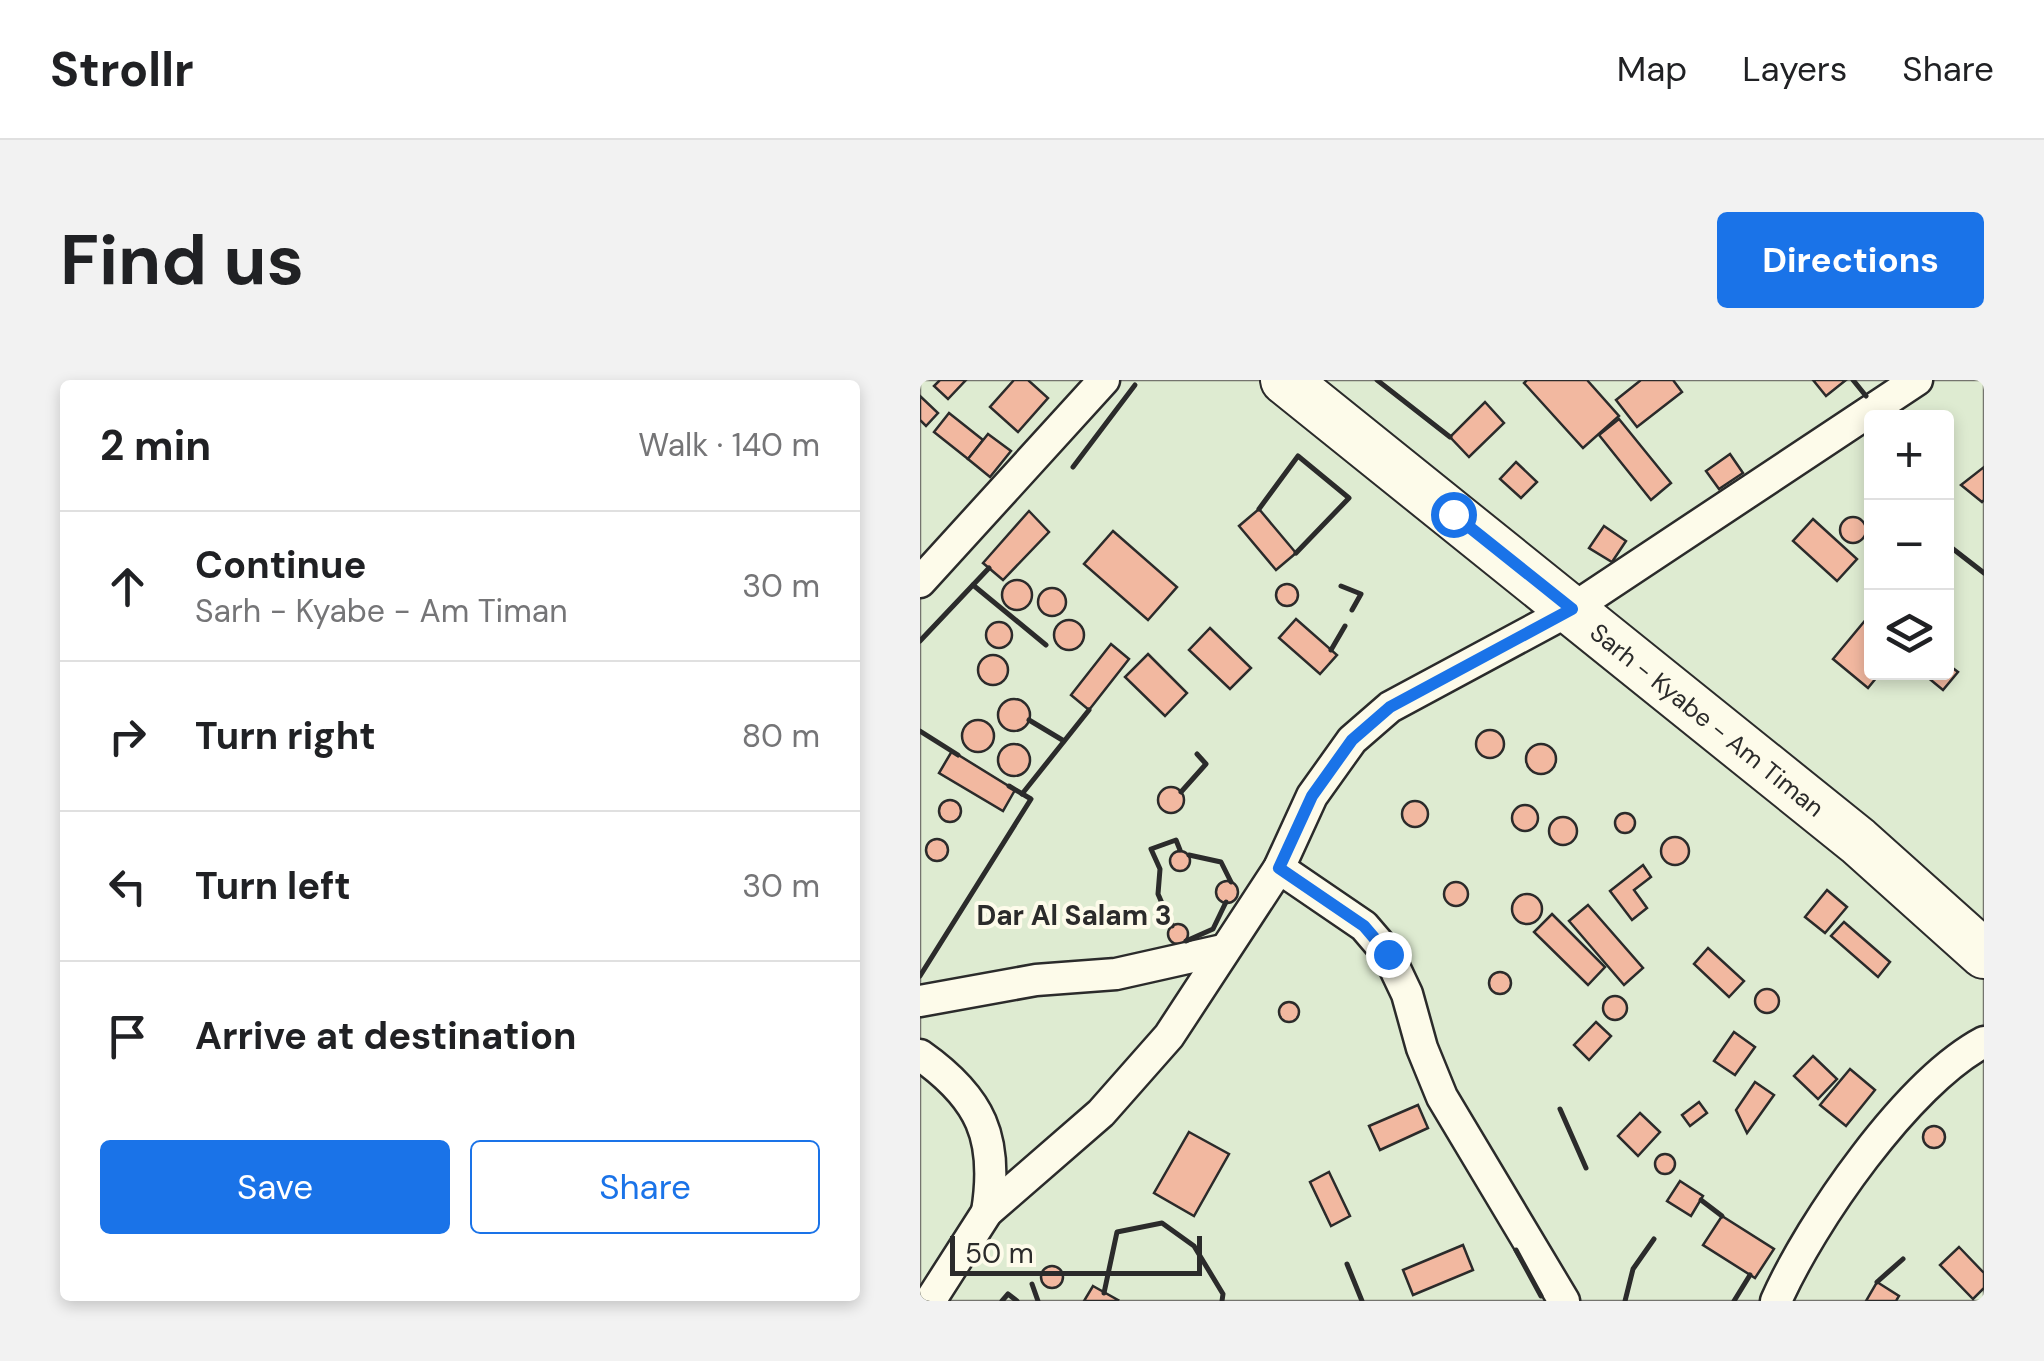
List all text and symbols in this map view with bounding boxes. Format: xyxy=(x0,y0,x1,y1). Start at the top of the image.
text: Strollr xyxy=(50,38,194,101)
text: Map xyxy=(1617,46,1687,92)
text: Layers xyxy=(1742,46,1847,92)
text: Share xyxy=(1902,46,1994,92)
button: Directions xyxy=(1717,212,1984,308)
text: Find us xyxy=(60,215,304,306)
map controls xyxy=(1864,410,1954,680)
button: + xyxy=(1864,410,1954,500)
text: 2 min xyxy=(100,418,211,473)
text: Walk · 140 m xyxy=(638,424,820,466)
route start xyxy=(1431,492,1477,538)
button: − xyxy=(1864,500,1954,590)
text: Continue xyxy=(195,540,366,590)
icon: ahead xyxy=(100,559,155,614)
text: 30 m xyxy=(742,565,820,607)
text: Sarh - Kyabe - Am Timan xyxy=(195,590,568,632)
button: layers xyxy=(1864,590,1954,680)
street label: Sarh - Kyabe - Am Timan xyxy=(1583,616,1831,824)
icon: right xyxy=(100,709,155,764)
text: Turn right xyxy=(195,711,376,761)
text: 80 m xyxy=(742,715,820,757)
icon: left xyxy=(100,859,155,914)
text: Turn left xyxy=(195,861,351,911)
text: 30 m xyxy=(742,865,820,907)
district label: Dar Al Salam 3 xyxy=(976,897,1172,934)
route end xyxy=(1366,932,1412,978)
icon: arrive xyxy=(100,1009,155,1064)
text: Arrive at destination xyxy=(195,1011,577,1061)
button: Save xyxy=(100,1140,450,1234)
button: Share xyxy=(470,1140,820,1234)
scale bar xyxy=(950,1231,1202,1276)
text: 50 m xyxy=(965,1235,1034,1272)

